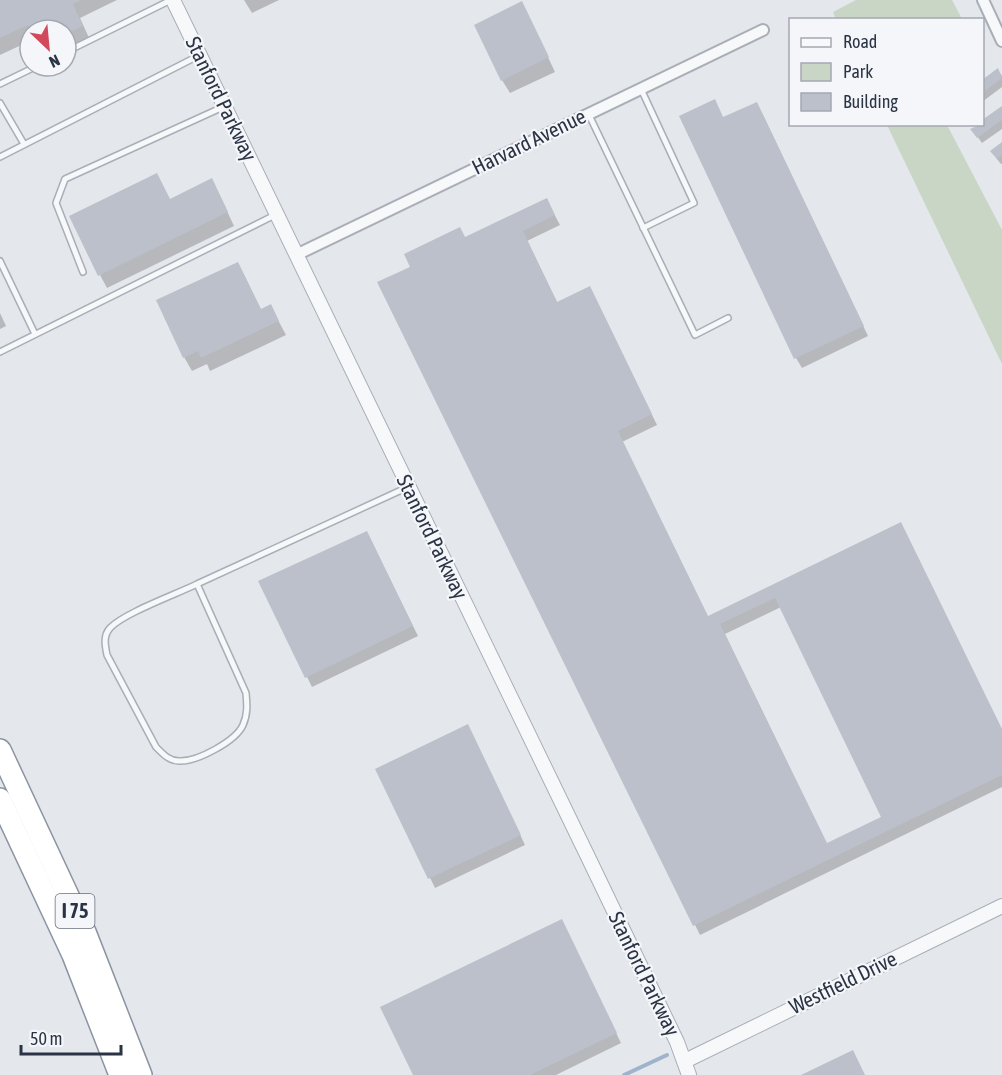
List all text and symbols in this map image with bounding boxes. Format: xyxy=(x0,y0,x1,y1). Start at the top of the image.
north arrow xyxy=(18,18,78,78)
legend xyxy=(789,18,984,126)
text: Road xyxy=(843,31,877,52)
street label: Stanford Parkway xyxy=(181,32,262,165)
text: N xyxy=(46,51,63,72)
text: Park xyxy=(843,61,873,82)
text: Building xyxy=(843,91,898,112)
street label: Harvard Avenue xyxy=(468,103,589,179)
street label: Stanford Parkway xyxy=(392,470,473,603)
road number: I 75 xyxy=(56,894,94,928)
street label: Stanford Parkway xyxy=(604,907,685,1040)
street label: Westfield Drive xyxy=(785,946,900,1018)
scale bar xyxy=(21,1018,122,1056)
text: 50 m xyxy=(30,1028,62,1049)

